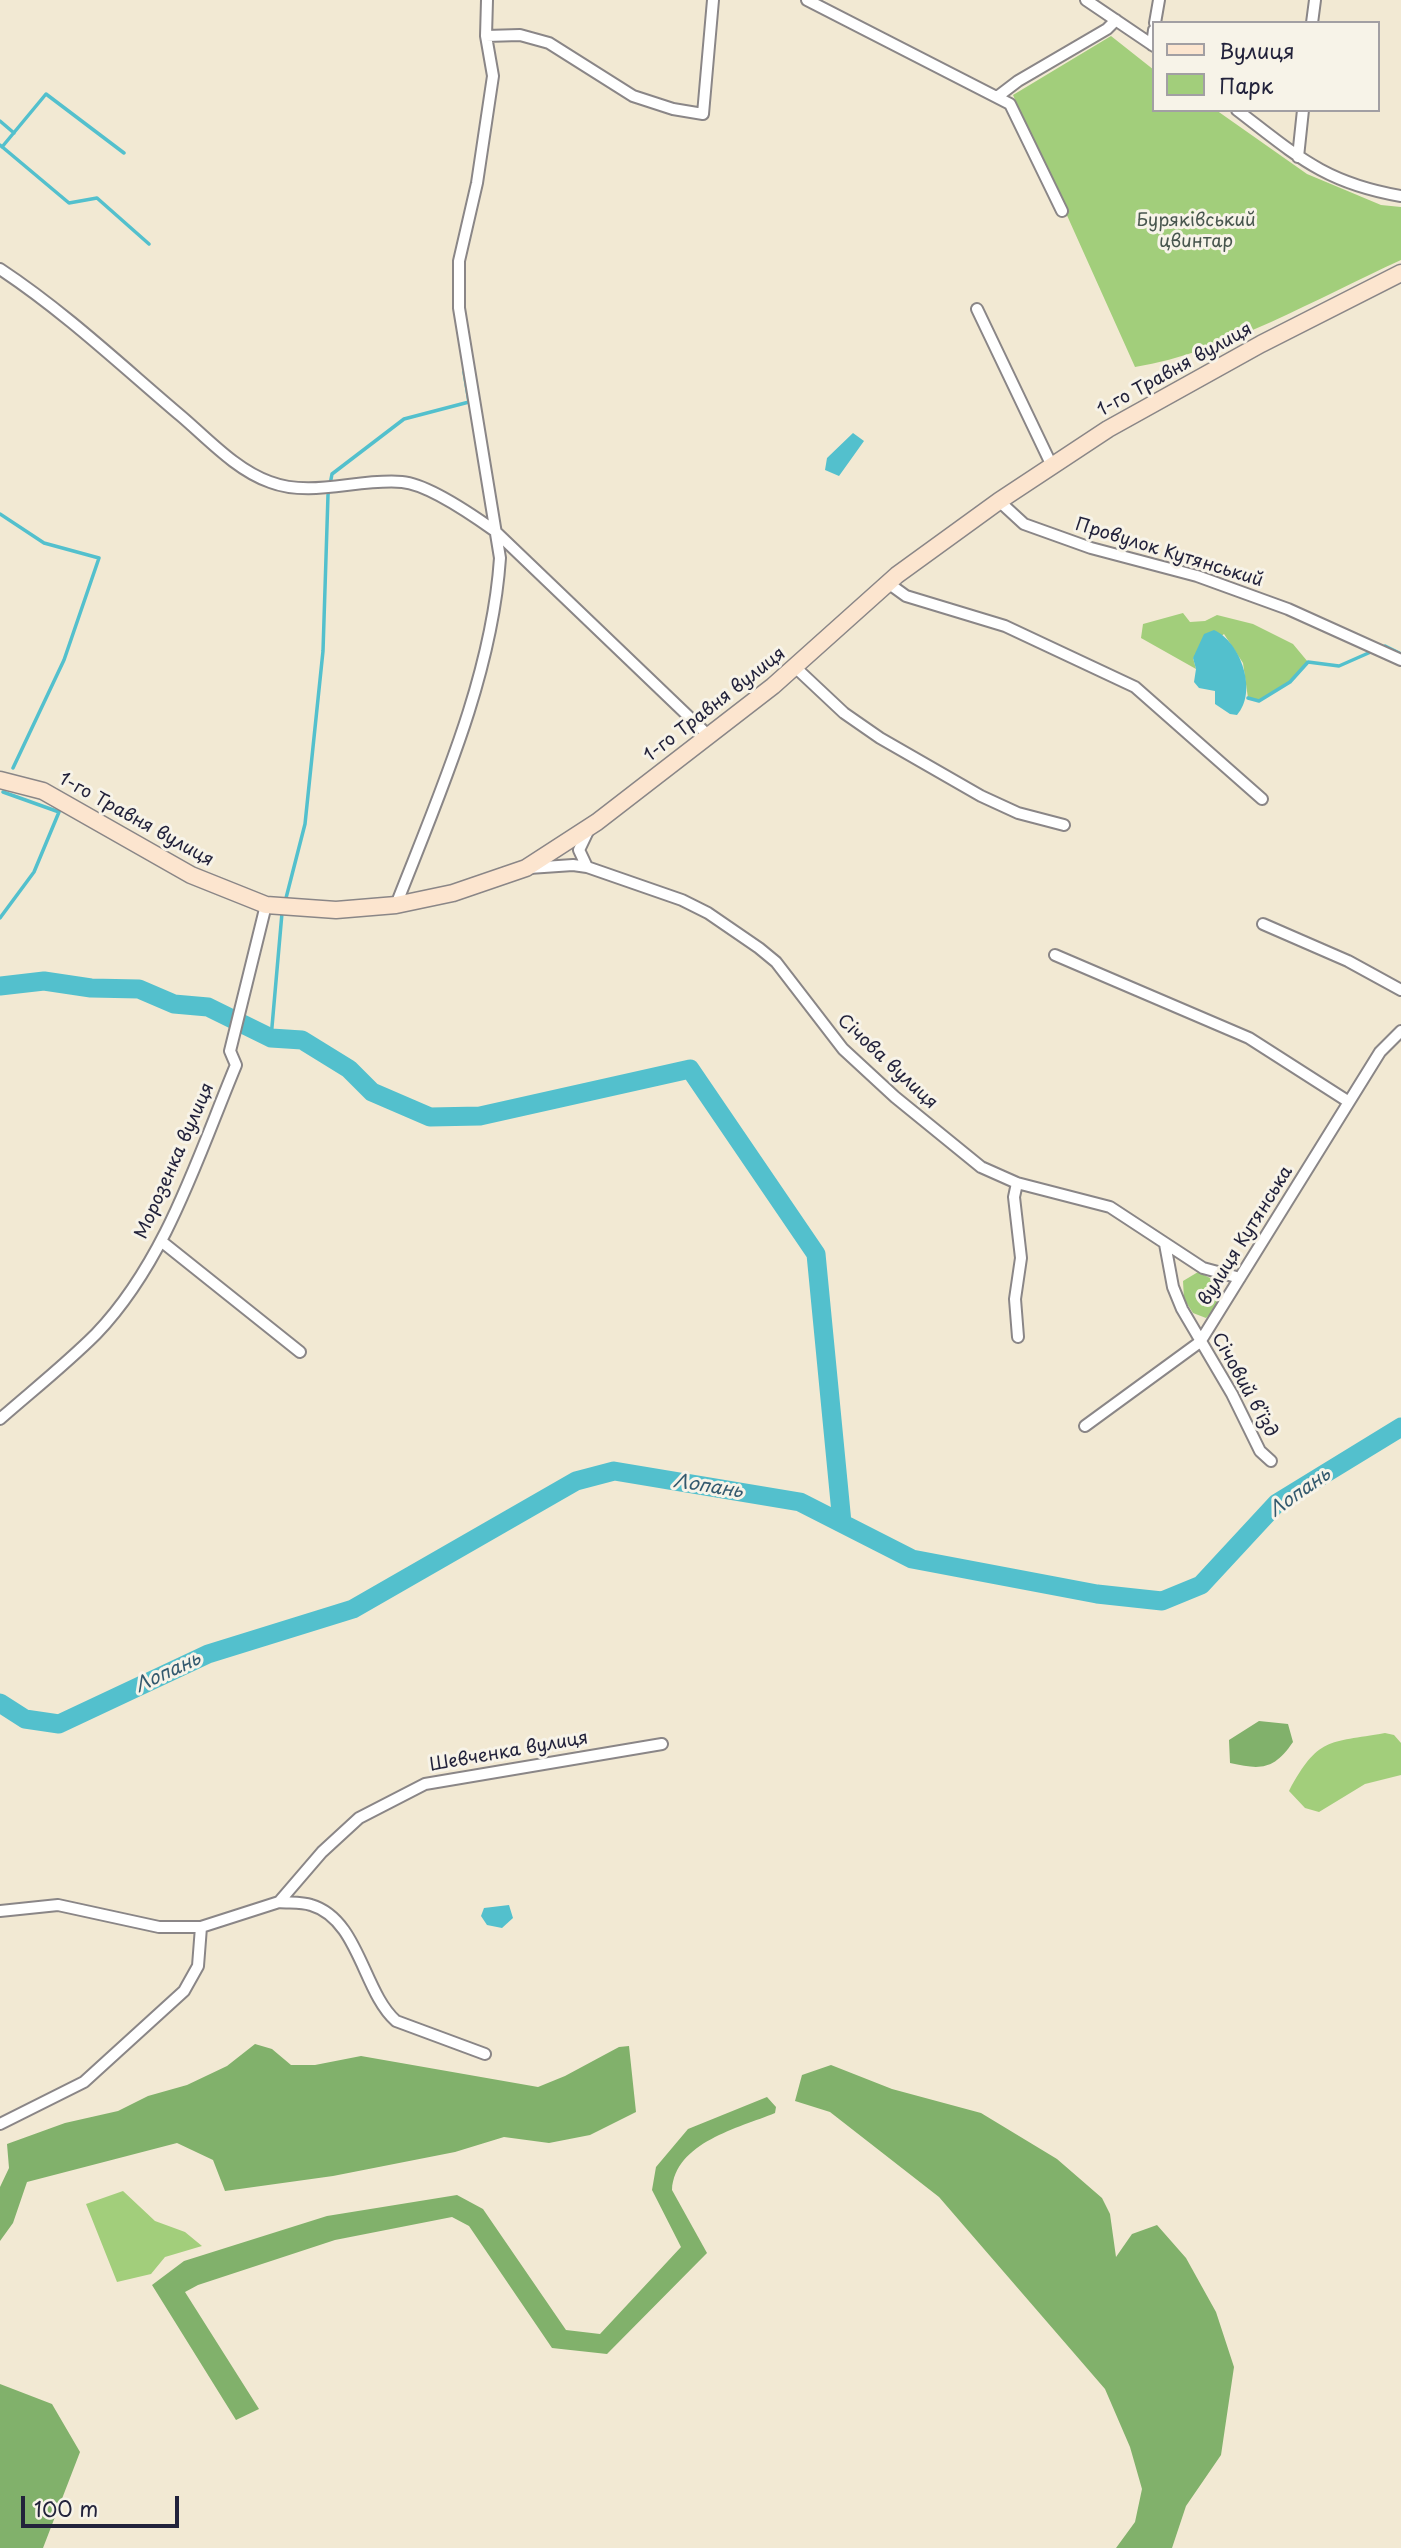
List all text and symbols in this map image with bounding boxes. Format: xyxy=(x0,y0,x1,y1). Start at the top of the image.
legend xyxy=(1152,21,1380,112)
text: Вулиця xyxy=(1219,34,1295,66)
text: Парк xyxy=(1219,69,1273,101)
park label: Буряківський цвинтар xyxy=(1136,210,1256,252)
street label: 1-го Травня вулиця xyxy=(1094,319,1256,421)
street label: Провулок Кутянський xyxy=(1073,514,1265,592)
street label: 1-го Травня вулиця xyxy=(640,643,790,767)
street label: 1-го Травня вулиця xyxy=(55,769,217,871)
street label: Січова вулиця xyxy=(832,1010,942,1114)
street label: Морозенка вулиця xyxy=(131,1080,219,1242)
street label: вулиця Кутянська xyxy=(1194,1162,1298,1310)
street label: Січовий в’їзд xyxy=(1206,1329,1282,1441)
water label: Лопань xyxy=(1265,1464,1335,1522)
water label: Лопань xyxy=(672,1470,744,1504)
water label: Лопань xyxy=(132,1648,204,1698)
street label: Шевченка вулиця xyxy=(428,1727,590,1777)
scale bar xyxy=(24,2482,182,2526)
text: 100 m xyxy=(34,2492,98,2524)

